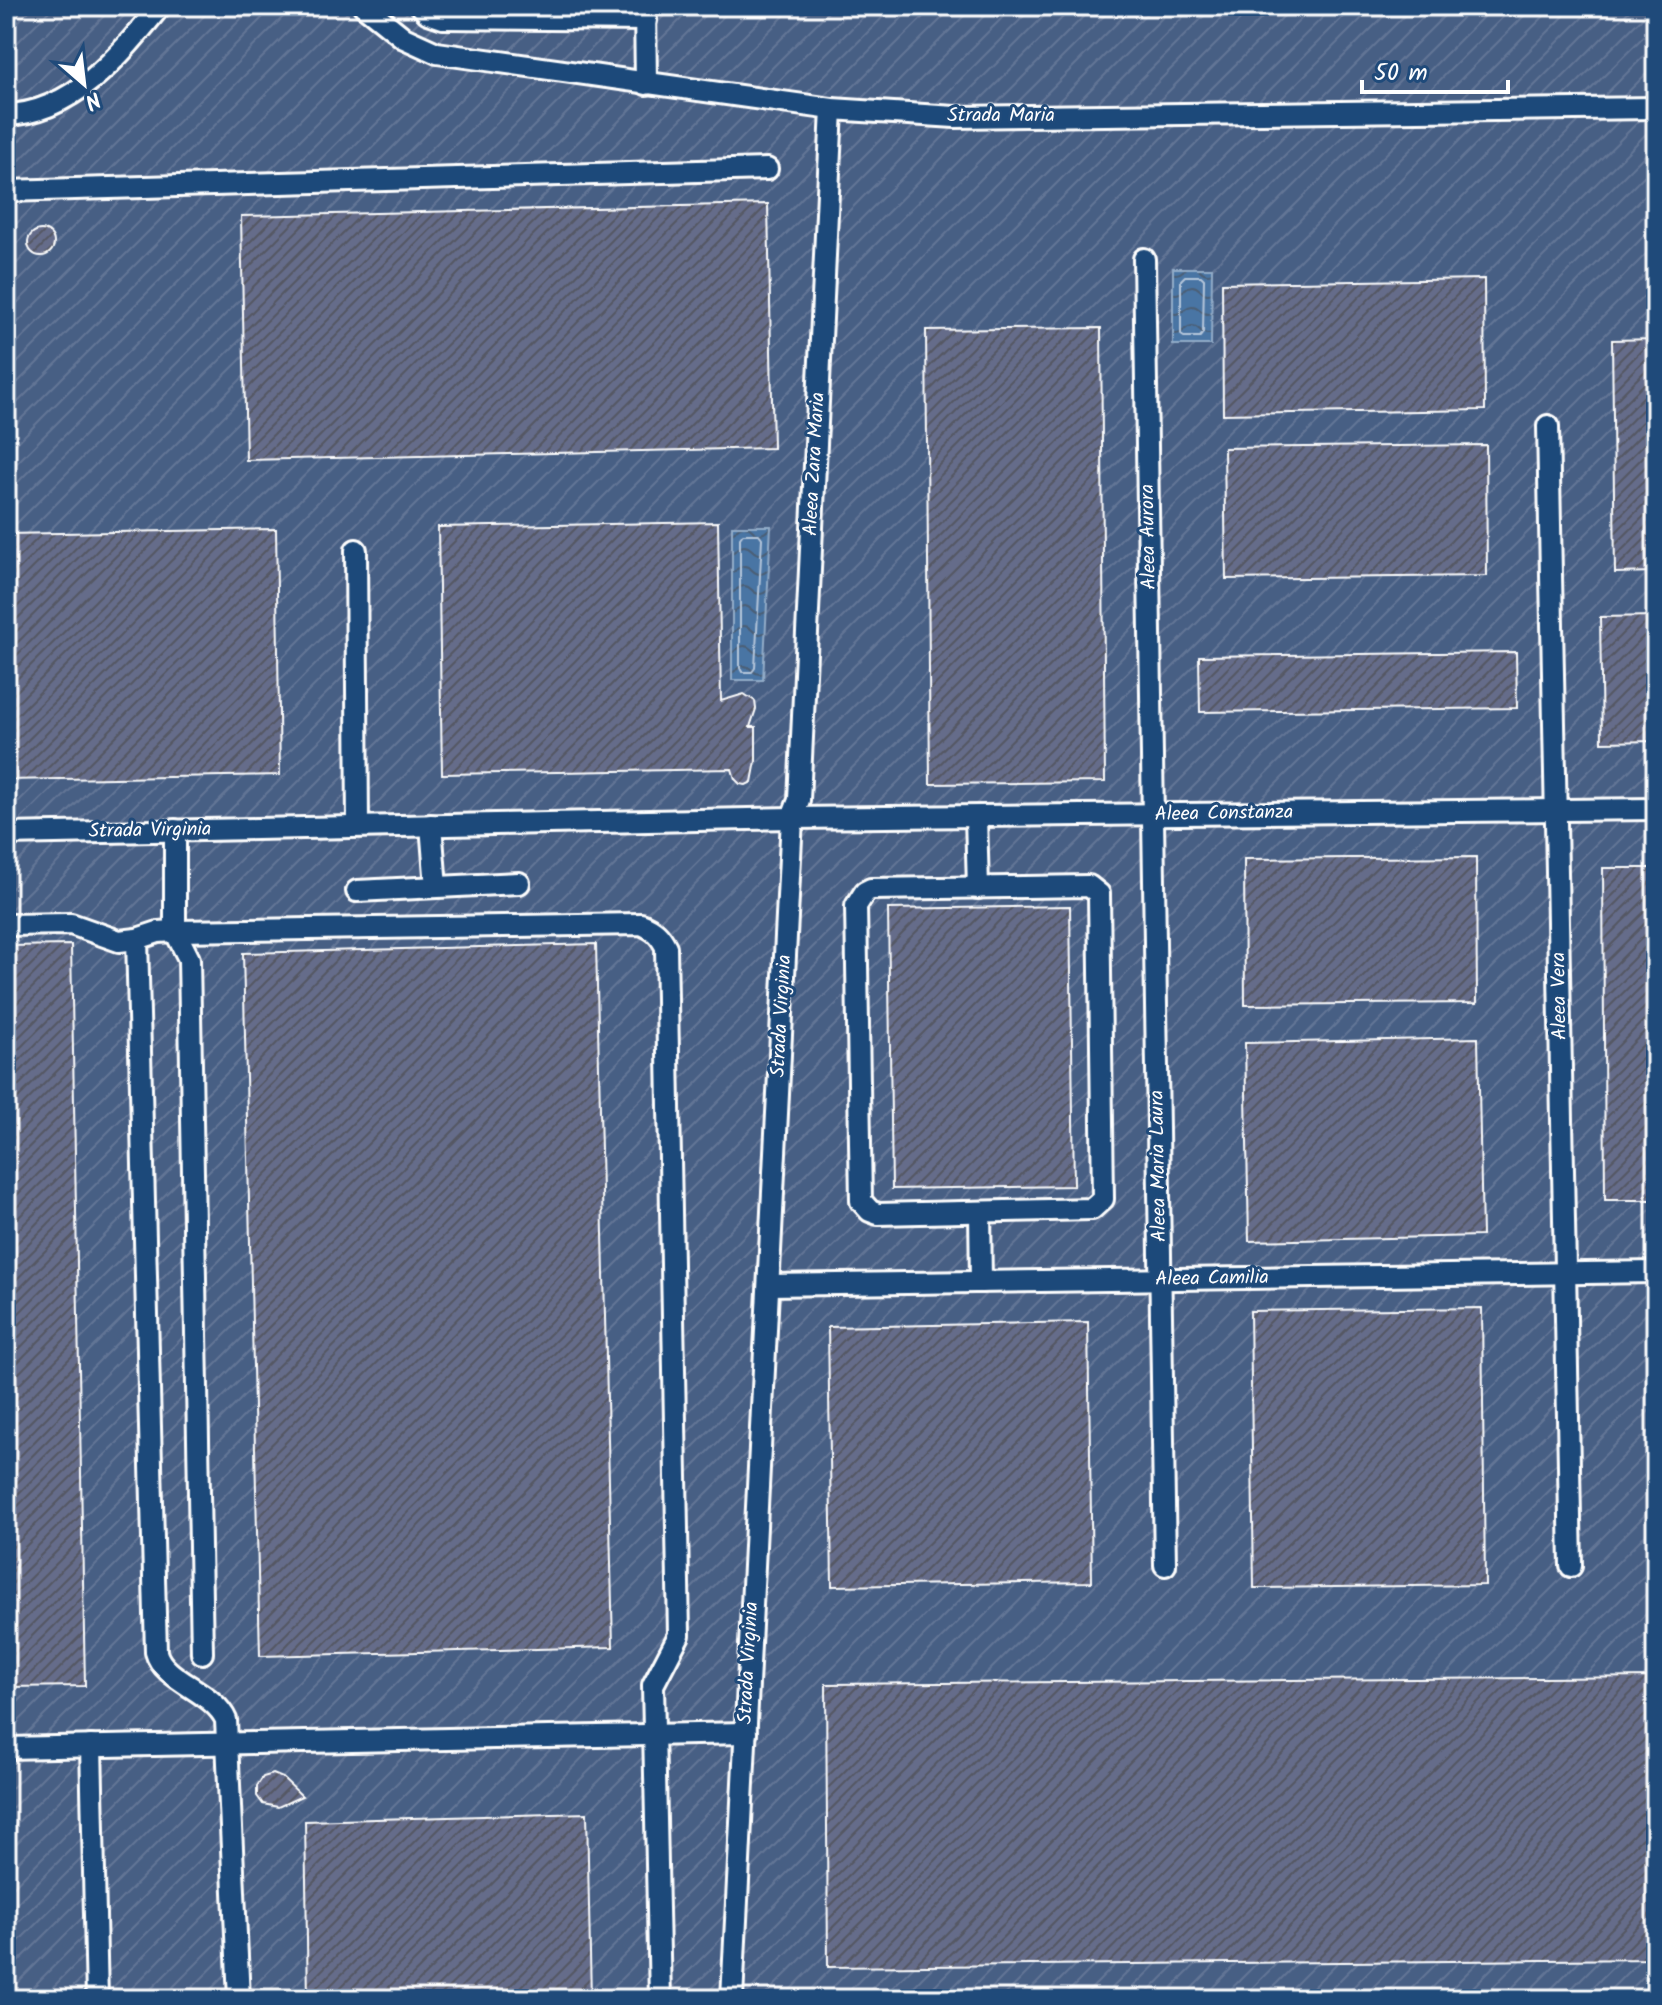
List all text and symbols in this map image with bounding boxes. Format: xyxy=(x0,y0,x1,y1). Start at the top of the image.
north arrow xyxy=(44,44,124,124)
scale bar xyxy=(1362,44,1508,94)
text: 50 m xyxy=(1374,54,1428,93)
text: N xyxy=(78,81,107,118)
street label: Strada Maria xyxy=(947,100,1055,132)
street label: Aleea Zara Maria xyxy=(795,391,835,537)
street label: Aleea Aurora xyxy=(1132,484,1166,590)
street label: Aleea Constanza xyxy=(1154,797,1294,831)
street label: Strada Virginia xyxy=(88,814,212,848)
street label: Aleea Vera xyxy=(1543,952,1577,1040)
street label: Strada Virginia xyxy=(763,954,801,1078)
street label: Aleea Maria Laura xyxy=(1142,1090,1176,1242)
street label: Aleea Camilia xyxy=(1155,1262,1269,1296)
street label: Strada Virginia xyxy=(730,1601,768,1725)

